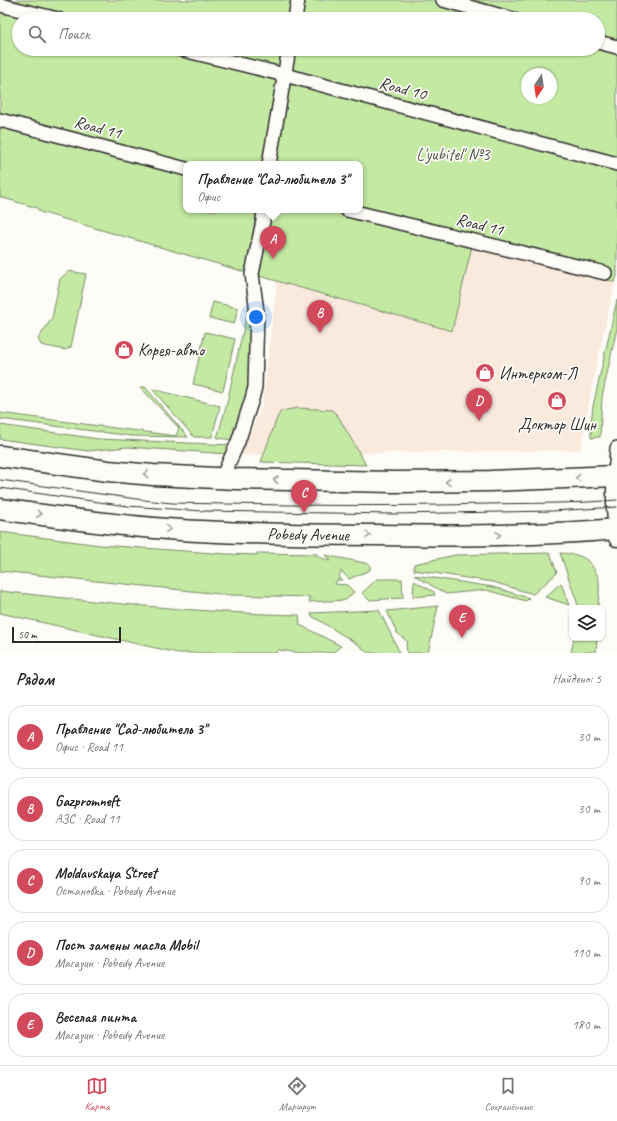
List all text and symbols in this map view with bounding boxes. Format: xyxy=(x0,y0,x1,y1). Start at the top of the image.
search box xyxy=(12,12,605,56)
icon: search xyxy=(26,23,48,45)
text: Поиск xyxy=(58,25,90,44)
north arrow xyxy=(521,68,557,104)
street label: Road 10 xyxy=(377,72,430,105)
street label: Road 11 xyxy=(72,111,125,144)
park label: L'yubitel' №3 xyxy=(416,144,491,165)
popup xyxy=(183,161,363,213)
text: Правление "Сад-любитель 3" xyxy=(197,170,349,189)
text: Офис xyxy=(197,189,220,205)
street label: Road 11 xyxy=(454,209,507,241)
pin: A xyxy=(260,226,286,259)
pin: B xyxy=(307,300,333,333)
your location xyxy=(246,307,266,327)
shop icon: Корея-авто xyxy=(113,339,135,361)
place label: Корея-авто xyxy=(138,340,206,361)
shop icon: Интерком-Л xyxy=(474,362,496,384)
place label: Интерком-Л xyxy=(499,363,579,384)
pin: D xyxy=(466,388,492,421)
shop icon: Доктор Шин xyxy=(546,390,568,412)
place label: Доктор Шин xyxy=(518,414,597,435)
one-way arrow xyxy=(143,470,149,479)
one-way arrow xyxy=(575,474,581,482)
one-way arrow xyxy=(273,476,279,484)
one-way arrow xyxy=(445,477,451,486)
pin: C xyxy=(291,480,317,513)
one-way arrow xyxy=(36,509,42,518)
street label: Pobedy Avenue xyxy=(267,523,351,546)
one-way arrow xyxy=(165,525,171,534)
one-way arrow xyxy=(365,531,371,539)
one-way arrow xyxy=(495,531,501,539)
pin: E xyxy=(449,605,475,638)
map controls xyxy=(569,605,605,641)
button: layers xyxy=(569,605,605,641)
scale bar xyxy=(12,625,121,644)
text: 50 m xyxy=(18,627,37,641)
text: Рядом xyxy=(16,669,54,690)
text: Найдено: 5 xyxy=(553,671,601,687)
text: Правление "Сад-любитель 3" xyxy=(55,720,207,739)
text: A xyxy=(27,729,33,745)
text: 30 m xyxy=(578,729,600,745)
text: Офис · Road 11 xyxy=(55,739,123,755)
text: Gazpromneft xyxy=(55,792,120,811)
text: B xyxy=(27,801,33,817)
text: 30 m xyxy=(578,801,600,817)
text: АЗС · Road 11 xyxy=(55,811,120,827)
text: Moldavskaya Street xyxy=(55,864,157,883)
text: C xyxy=(27,873,33,889)
text: 90 m xyxy=(578,873,600,889)
text: Остановка · Pobedy Avenue xyxy=(55,883,175,899)
text: Пост замены масла Mobil xyxy=(55,936,198,955)
text: D xyxy=(26,945,34,961)
text: 110 m xyxy=(572,945,600,961)
text: Магазин · Pobedy Avenue xyxy=(55,955,164,971)
text: Веселая пинта xyxy=(55,1008,136,1027)
text: E xyxy=(27,1017,33,1033)
text: 180 m xyxy=(572,1017,600,1033)
text: Магазин · Pobedy Avenue xyxy=(55,1027,164,1043)
tab: Карта xyxy=(85,1075,110,1113)
tab: Маршрут xyxy=(279,1075,315,1113)
tab: Сохранённые xyxy=(485,1075,532,1113)

